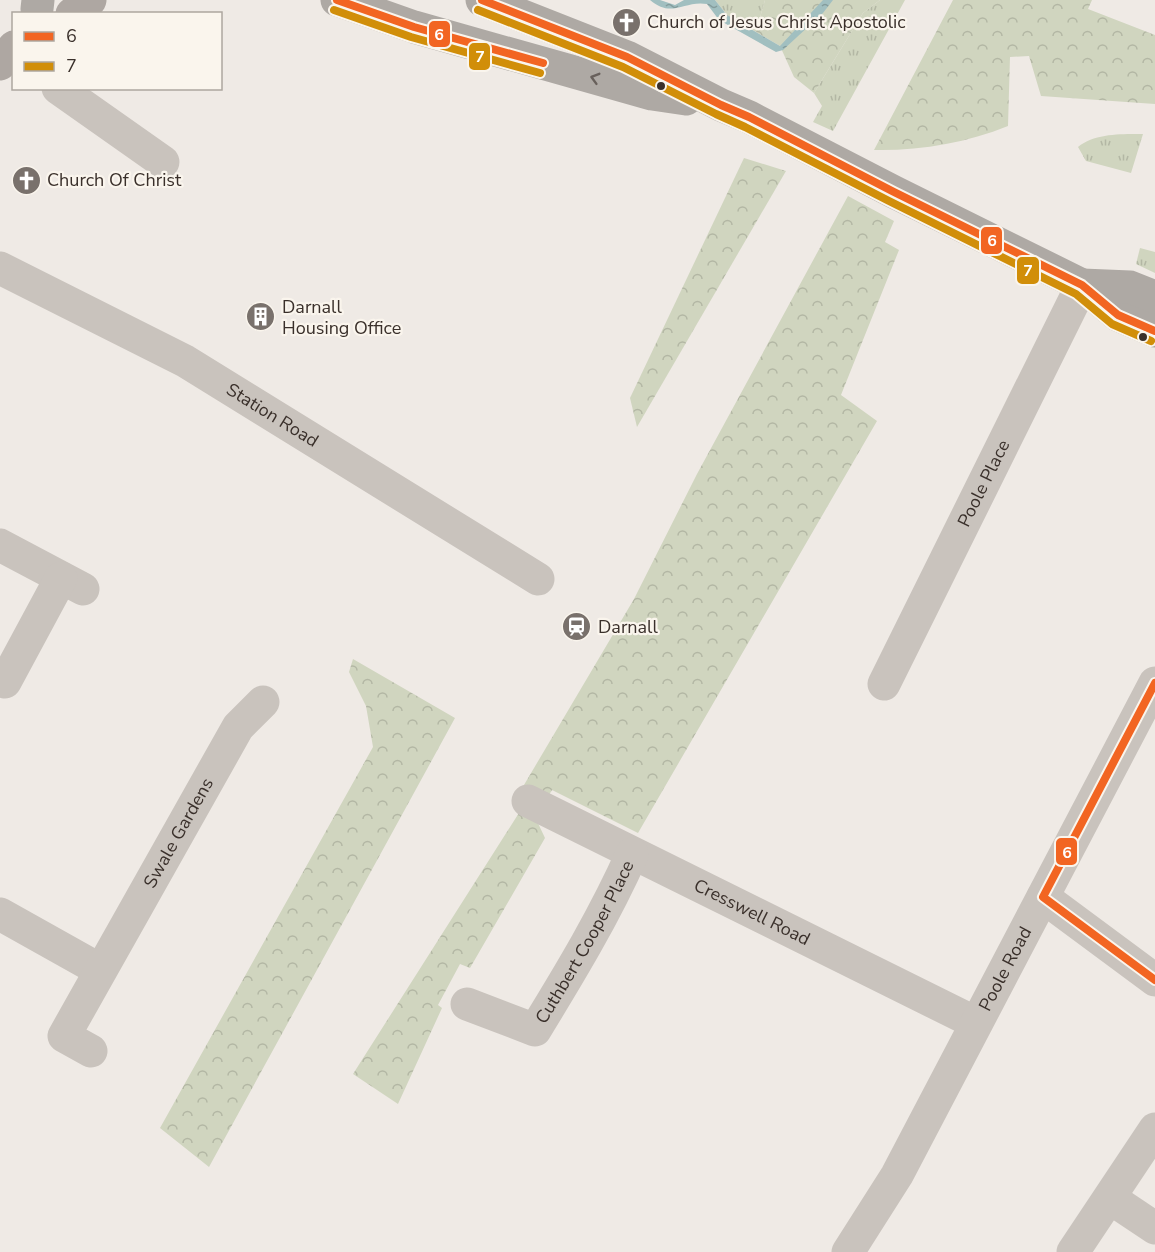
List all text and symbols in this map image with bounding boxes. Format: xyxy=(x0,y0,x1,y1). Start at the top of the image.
church icon: Church of Jesus Christ Apostolic xyxy=(610,6,642,38)
place label: Church of Jesus Christ Apostolic xyxy=(647,10,906,34)
legend xyxy=(12,12,222,90)
line badge: 6 xyxy=(428,20,451,48)
text: 6 xyxy=(66,24,77,48)
text: 6 xyxy=(434,24,444,46)
line badge: 7 xyxy=(468,42,491,71)
text: 7 xyxy=(475,46,485,68)
text: 7 xyxy=(66,54,77,78)
one-way arrow xyxy=(590,73,601,85)
unlabelled marker xyxy=(655,80,667,92)
church icon: Church Of Christ xyxy=(10,164,42,196)
place label: Church Of Christ xyxy=(47,168,182,192)
line badge: 6 xyxy=(980,226,1003,255)
text: 6 xyxy=(987,230,997,252)
line badge: 7 xyxy=(1016,256,1040,285)
text: 7 xyxy=(1023,260,1033,282)
place label: Darnall Housing Office xyxy=(282,295,401,340)
building icon: Darnall Housing Office xyxy=(245,301,277,333)
unlabelled marker xyxy=(1137,331,1149,343)
street label: Station Road xyxy=(222,378,323,453)
street label: Poole Place xyxy=(952,436,1015,531)
station icon: Darnall xyxy=(561,611,593,643)
place label: Darnall xyxy=(598,615,658,639)
street label: Swale Gardens xyxy=(138,773,219,892)
line badge: 6 xyxy=(1055,837,1078,866)
text: 6 xyxy=(1062,842,1072,864)
street label: Cuthbert Cooper Place xyxy=(530,857,640,1028)
street label: Cresswell Road xyxy=(690,873,814,951)
street label: Poole Road xyxy=(973,922,1037,1015)

